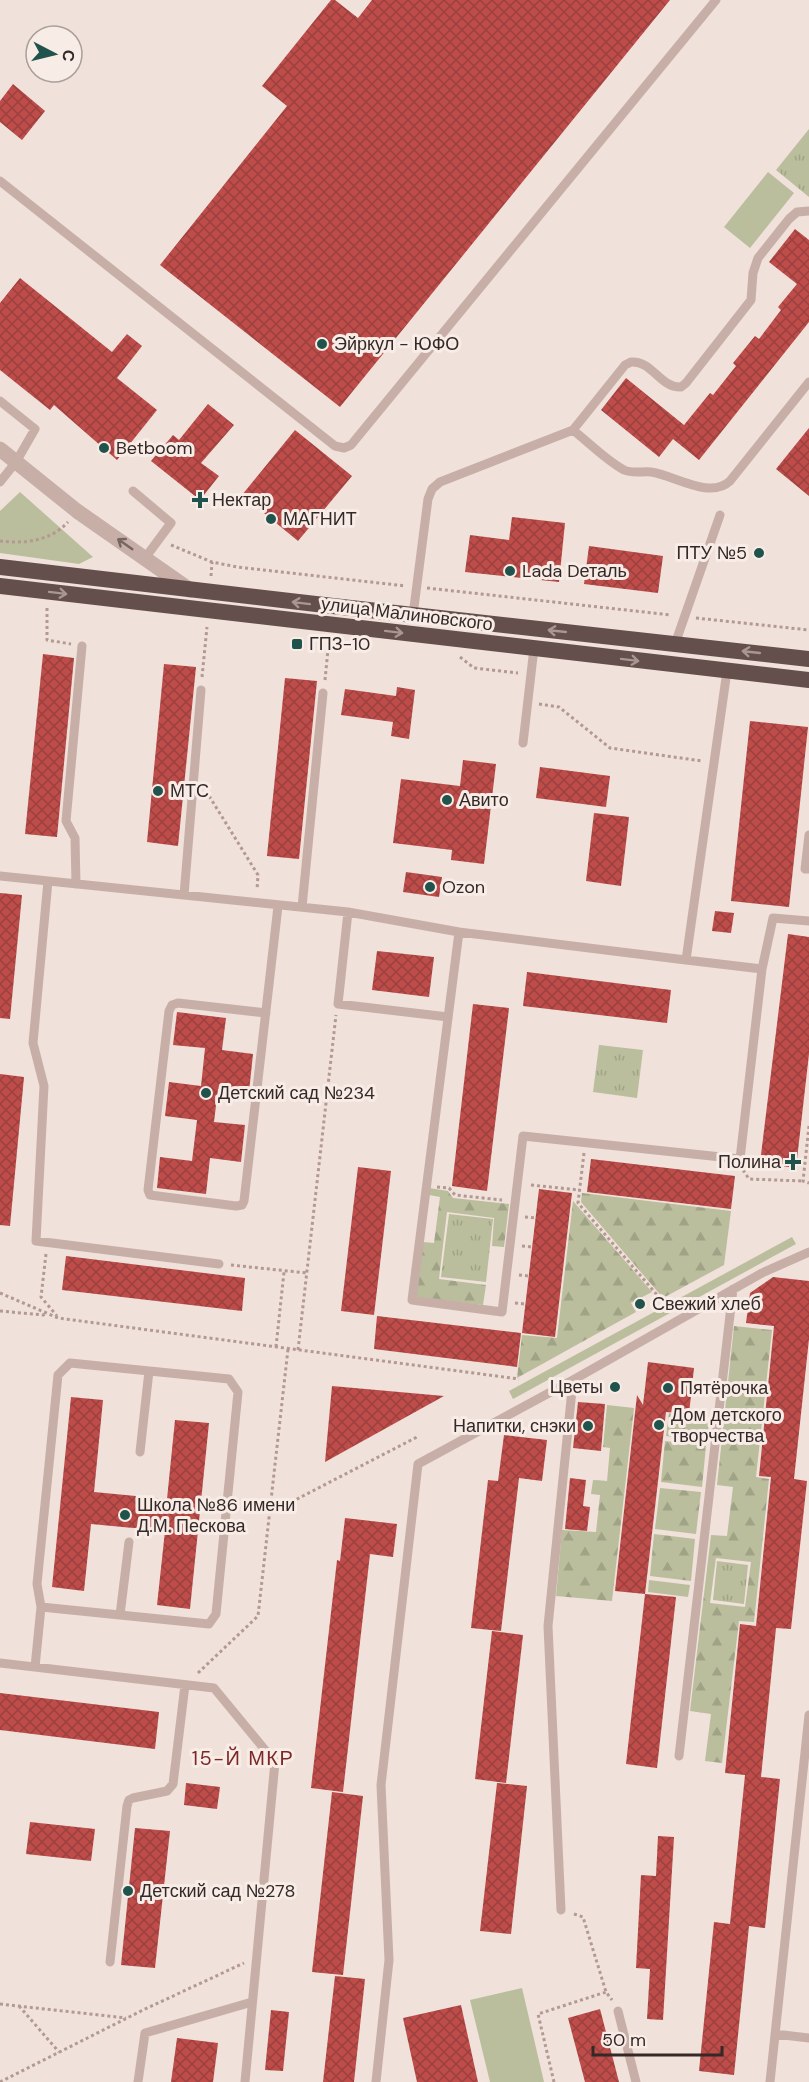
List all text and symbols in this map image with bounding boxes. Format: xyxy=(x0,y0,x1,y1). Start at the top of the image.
north arrow xyxy=(24,24,84,84)
text: С xyxy=(57,49,80,63)
place label: Эйркул - ЮФО xyxy=(334,332,459,356)
marker: Эйркул - ЮФО xyxy=(315,337,329,351)
place label: Betboom xyxy=(116,436,192,460)
marker: Betboom xyxy=(97,441,111,455)
place label: Нектар xyxy=(212,488,271,512)
marker: Нектар xyxy=(193,493,207,507)
place label: МАГНИТ xyxy=(283,507,357,531)
marker: МАГНИТ xyxy=(264,512,278,526)
one-way arrow xyxy=(118,538,134,550)
place label: ПТУ №5 xyxy=(677,541,747,565)
marker: ПТУ №5 xyxy=(752,546,766,560)
place label: Lada Dеталь xyxy=(522,559,627,583)
marker: Lada Dеталь xyxy=(503,564,517,578)
one-way arrow xyxy=(48,588,68,599)
street label: улица Малиновского xyxy=(320,592,494,636)
one-way arrow xyxy=(291,597,311,608)
one-way arrow xyxy=(548,625,567,636)
one-way arrow xyxy=(384,627,404,638)
place label: ГПЗ-10 xyxy=(309,632,370,656)
marker: ГПЗ-10 xyxy=(290,637,304,651)
one-way arrow xyxy=(741,647,761,658)
one-way arrow xyxy=(619,654,639,665)
place label: МТС xyxy=(170,779,209,803)
marker: МТС xyxy=(151,784,165,798)
place label: Авито xyxy=(459,788,509,812)
marker: Авито xyxy=(440,793,454,807)
place label: Ozon xyxy=(442,875,485,899)
marker: Ozon xyxy=(423,880,437,894)
place label: Детский сад №234 xyxy=(218,1081,375,1105)
marker: Детский сад №234 xyxy=(199,1086,213,1100)
place label: Полина xyxy=(718,1150,782,1174)
marker: Полина xyxy=(786,1155,800,1169)
place label: Свежий хлеб xyxy=(652,1292,761,1316)
marker: Свежий хлеб xyxy=(633,1297,647,1311)
place label: Цветы xyxy=(550,1375,603,1399)
place label: Пятёрочка xyxy=(680,1376,769,1400)
marker: Цветы xyxy=(608,1380,622,1394)
marker: Пятёрочка xyxy=(661,1381,675,1395)
place label: Дом детского творчества xyxy=(671,1403,782,1448)
place label: Напитки, снэки xyxy=(453,1414,576,1438)
marker: Дом детского творчества xyxy=(652,1418,666,1432)
marker: Напитки, снэки xyxy=(581,1419,595,1433)
place label: Школа №86 имени Д.М. Пескова xyxy=(137,1493,295,1538)
marker: Школа №86 имени Д.М. Пескова xyxy=(118,1508,132,1522)
district label: 15-Й МКР xyxy=(192,1745,294,1771)
place label: Детский сад №278 xyxy=(140,1879,295,1903)
marker: Детский сад №278 xyxy=(121,1884,135,1898)
scale bar xyxy=(593,2019,722,2057)
text: 50 m xyxy=(602,2028,646,2052)

